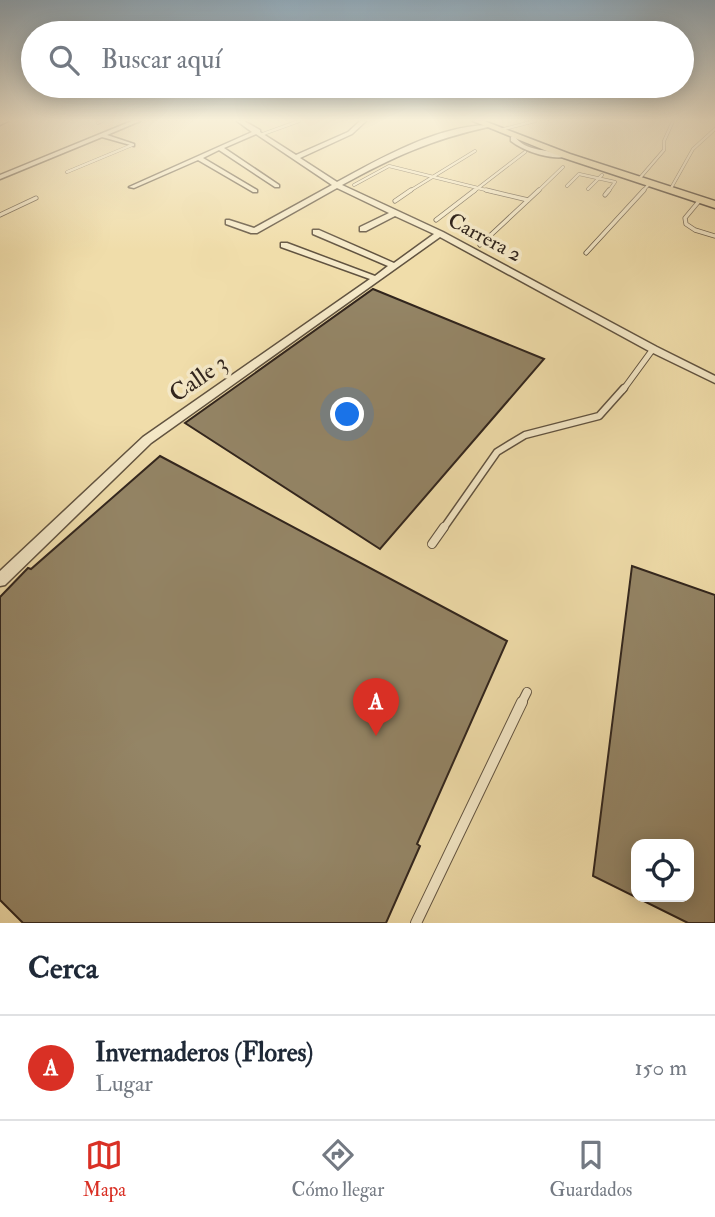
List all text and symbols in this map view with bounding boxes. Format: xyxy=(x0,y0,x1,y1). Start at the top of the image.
search box xyxy=(21,21,694,98)
icon: search xyxy=(45,41,83,79)
text: Buscar aquí xyxy=(101,44,221,76)
street label: Carrera 2 xyxy=(443,207,526,268)
street label: Calle 3 xyxy=(163,347,233,409)
your location xyxy=(330,397,364,431)
pin: A xyxy=(353,678,399,736)
map controls xyxy=(631,839,694,902)
button: locate xyxy=(631,839,694,902)
text: Cerca xyxy=(28,950,98,987)
text: Invernaderos (Flores) xyxy=(95,1037,313,1069)
text: A xyxy=(44,1053,58,1082)
text: 150 m xyxy=(634,1053,687,1082)
text: Lugar xyxy=(95,1069,153,1098)
tab: Mapa xyxy=(83,1136,126,1202)
tab: Cómo llegar xyxy=(291,1136,384,1202)
tab: Guardados xyxy=(550,1136,632,1202)

